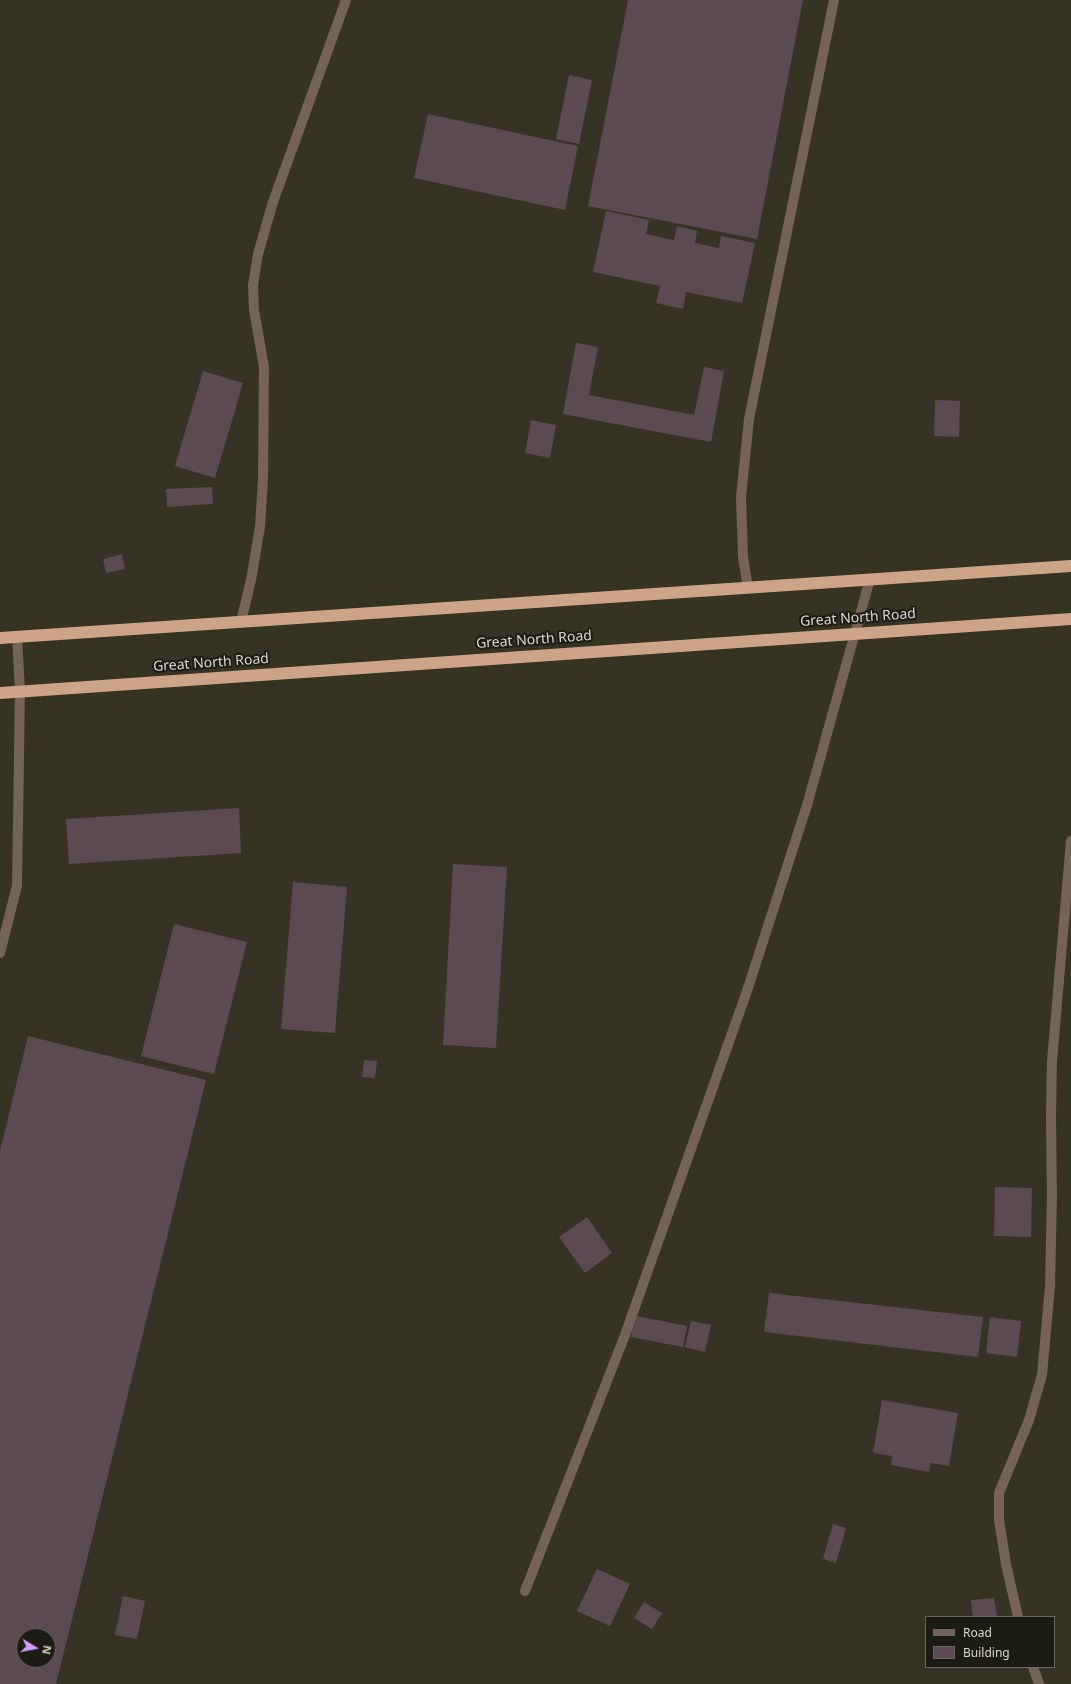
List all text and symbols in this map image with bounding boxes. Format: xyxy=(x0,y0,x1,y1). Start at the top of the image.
street label: Great North Road xyxy=(800,606,916,630)
street label: Great North Road xyxy=(476,628,592,652)
street label: Great North Road xyxy=(153,651,269,675)
legend xyxy=(925,1616,1055,1668)
text: Road xyxy=(963,1624,992,1641)
north arrow xyxy=(16,1628,56,1668)
text: N xyxy=(39,1644,55,1656)
text: Building xyxy=(963,1644,1010,1661)

